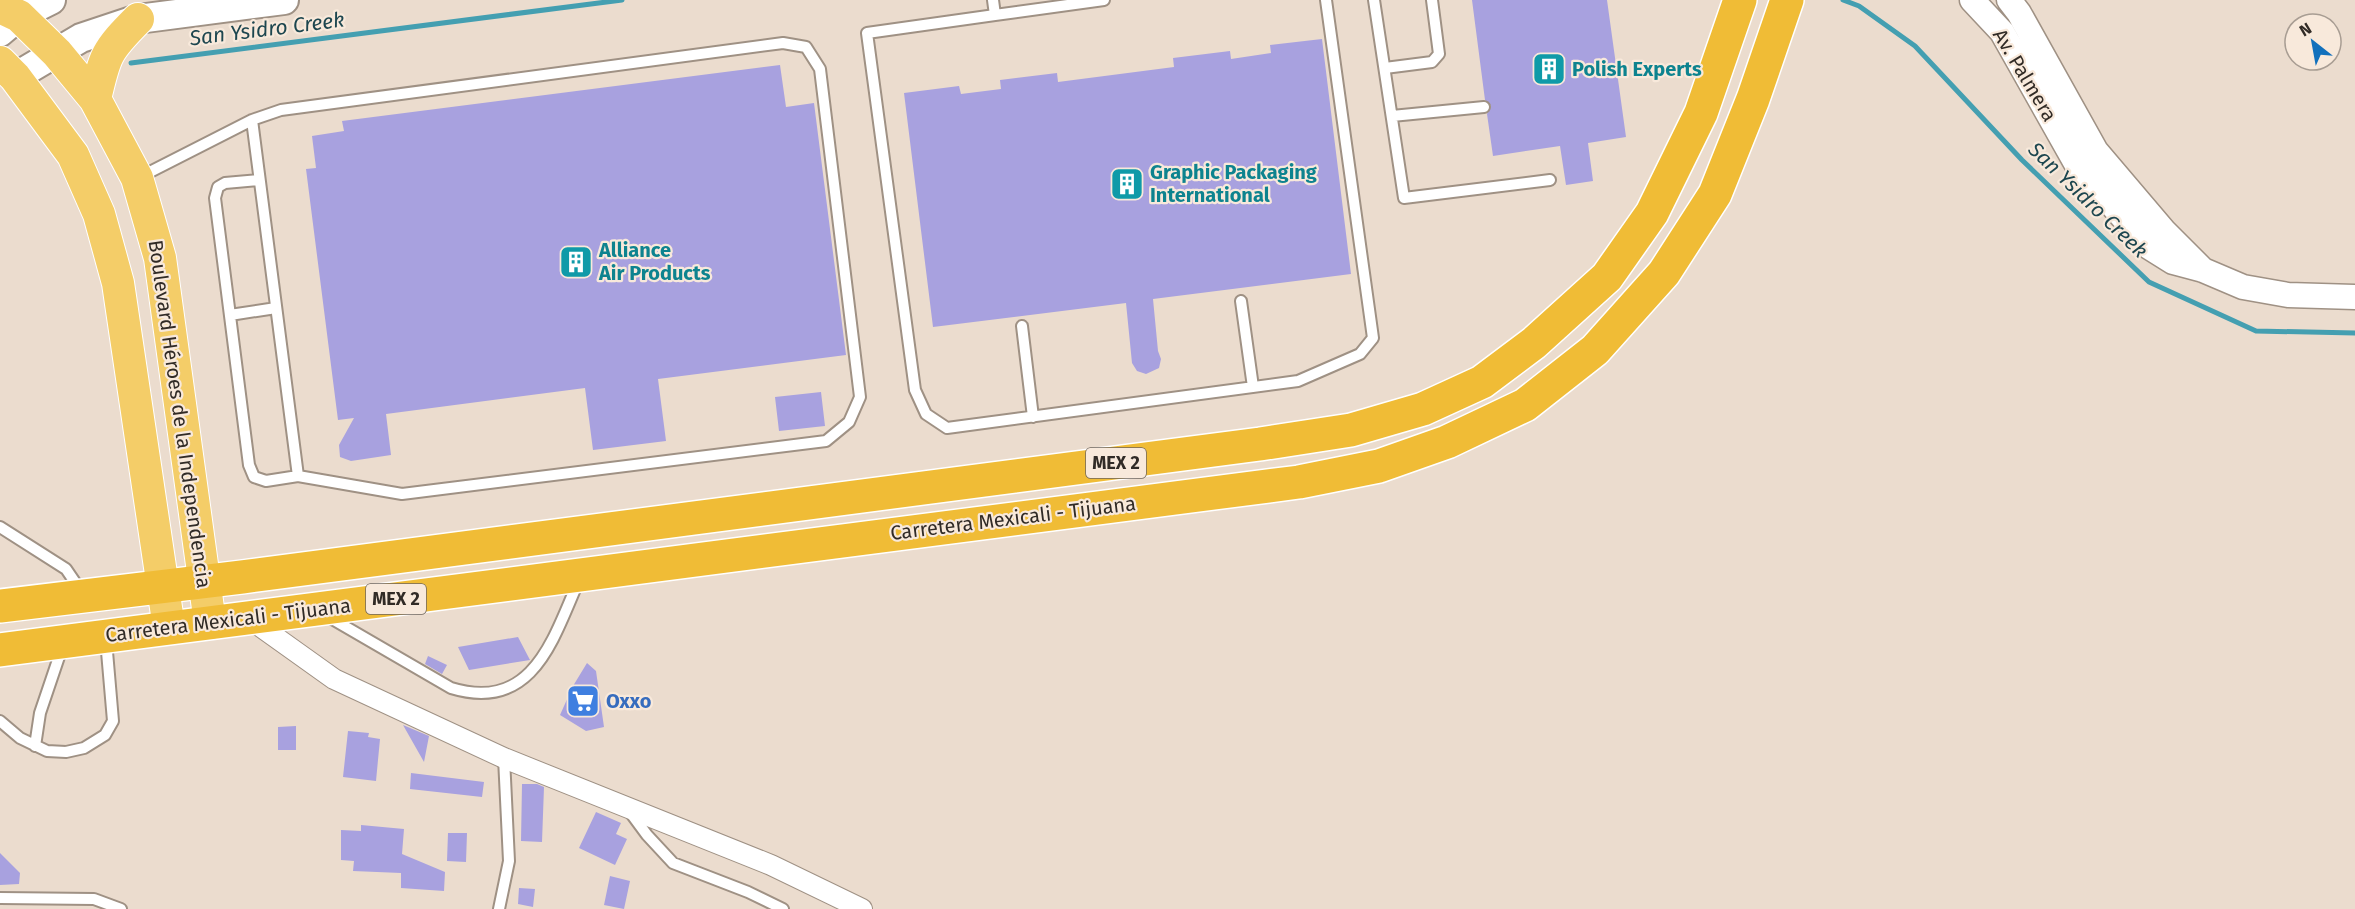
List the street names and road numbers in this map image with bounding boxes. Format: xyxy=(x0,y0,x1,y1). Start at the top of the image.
street label: Av. Palmera xyxy=(1988,24,2062,126)
street label: Boulevard Héroes de la Independencia xyxy=(144,238,216,590)
road number: MEX 2 xyxy=(1086,448,1146,478)
street label: Carretera Mexicali - Tijuana xyxy=(889,491,1137,545)
road number: MEX 2 xyxy=(366,584,426,614)
street label: Carretera Mexicali - Tijuana xyxy=(104,593,352,647)

